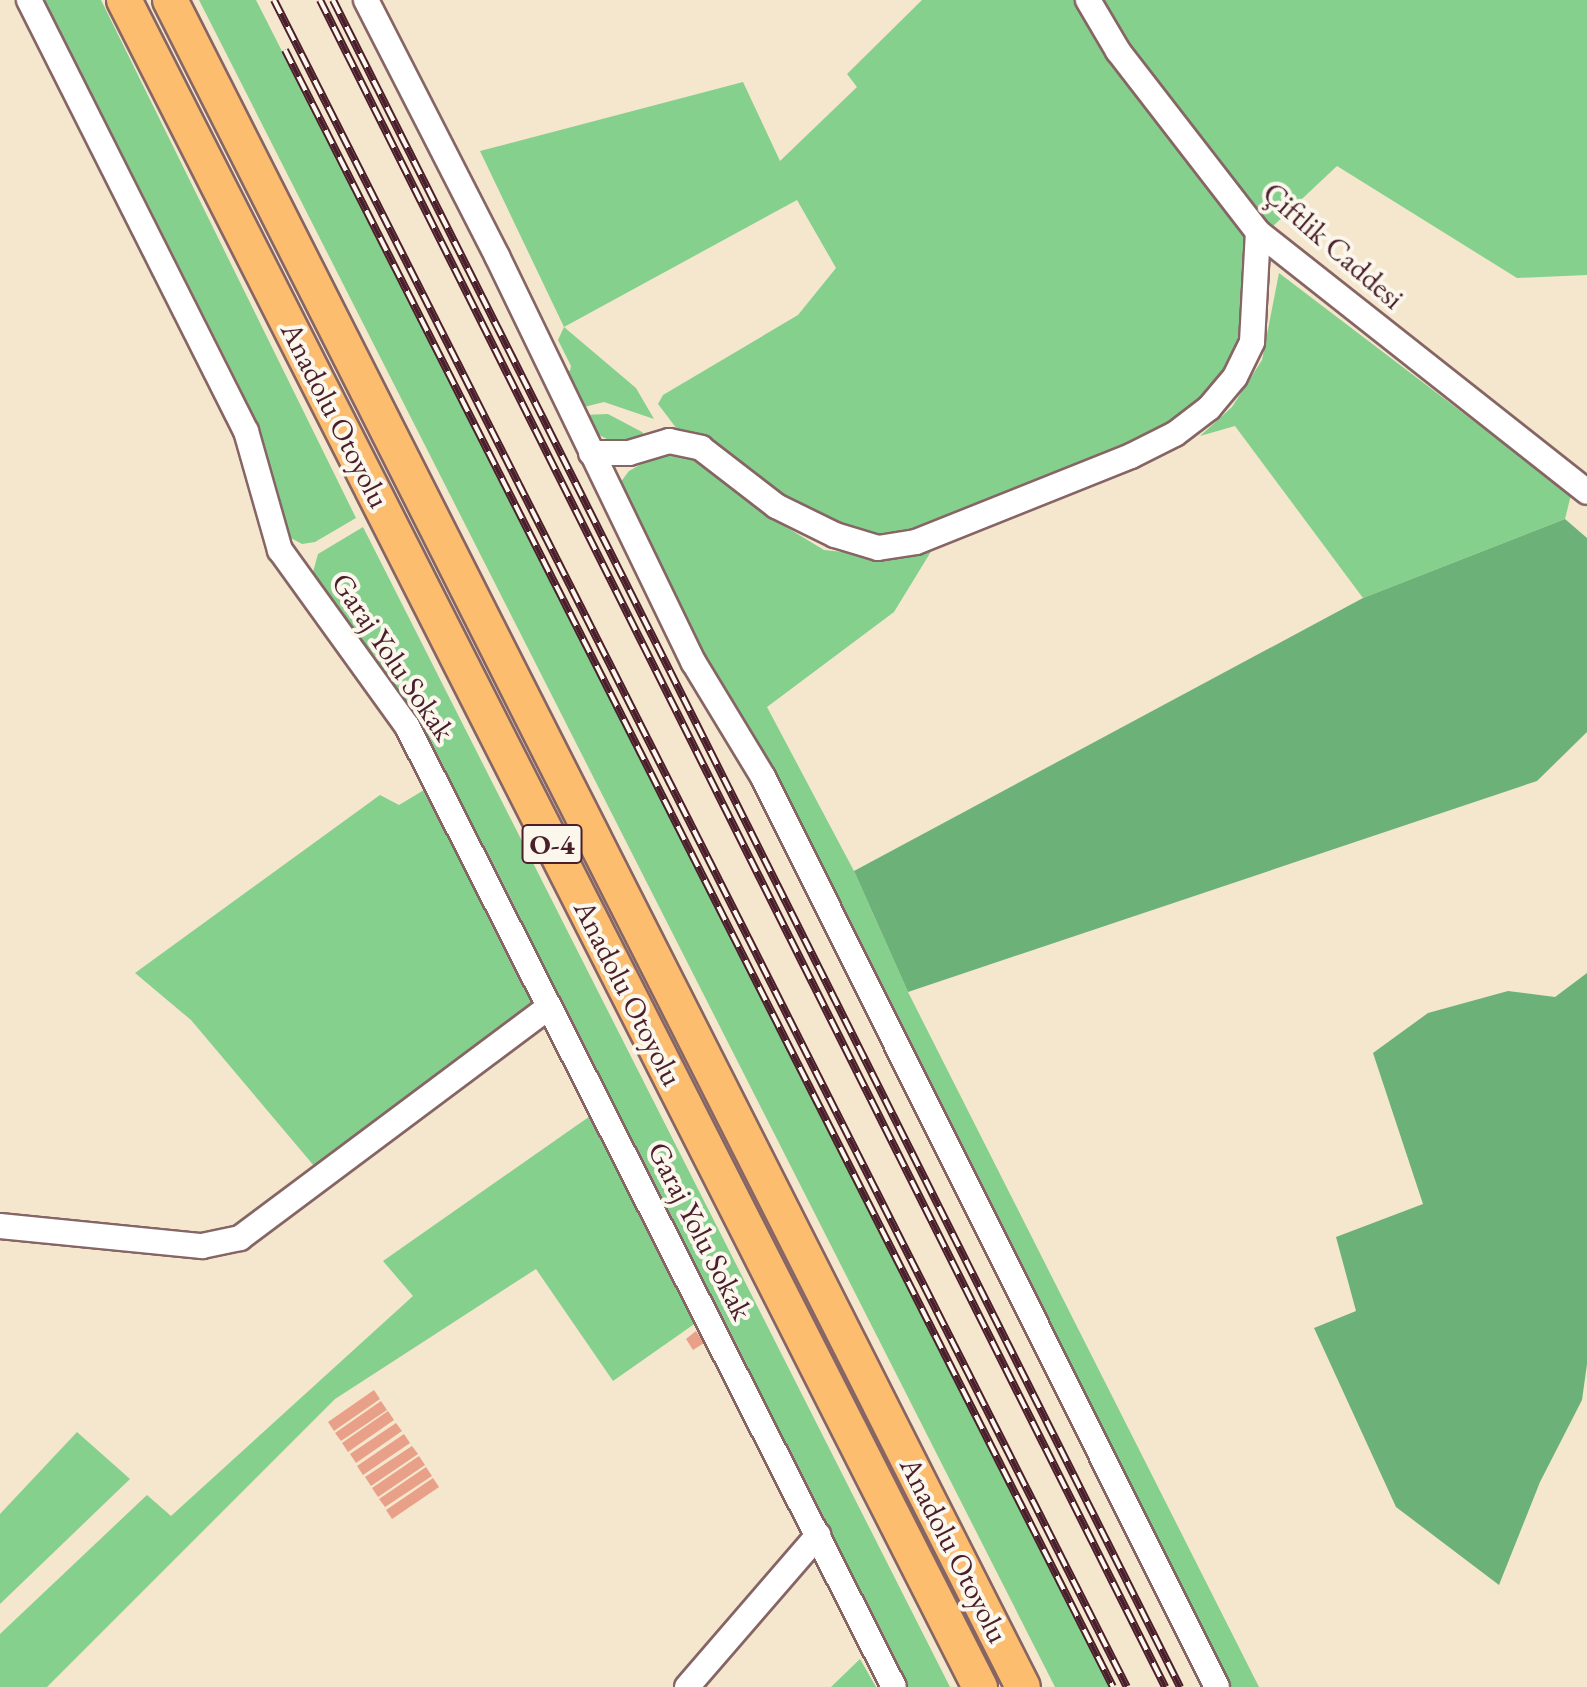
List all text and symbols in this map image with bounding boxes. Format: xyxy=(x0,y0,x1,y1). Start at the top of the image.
street label: Çiftlik Caddesi xyxy=(1255,175,1411,317)
street label: Anadolu Otoyolu xyxy=(273,316,397,514)
street label: Garaj Yolu Sokak xyxy=(324,566,462,748)
road number: O-4 xyxy=(520,820,584,868)
street label: Anadolu Otoyolu xyxy=(566,894,690,1092)
street label: Garaj Yolu Sokak xyxy=(640,1136,760,1326)
street label: Anadolu Otoyolu xyxy=(892,1451,1016,1649)

